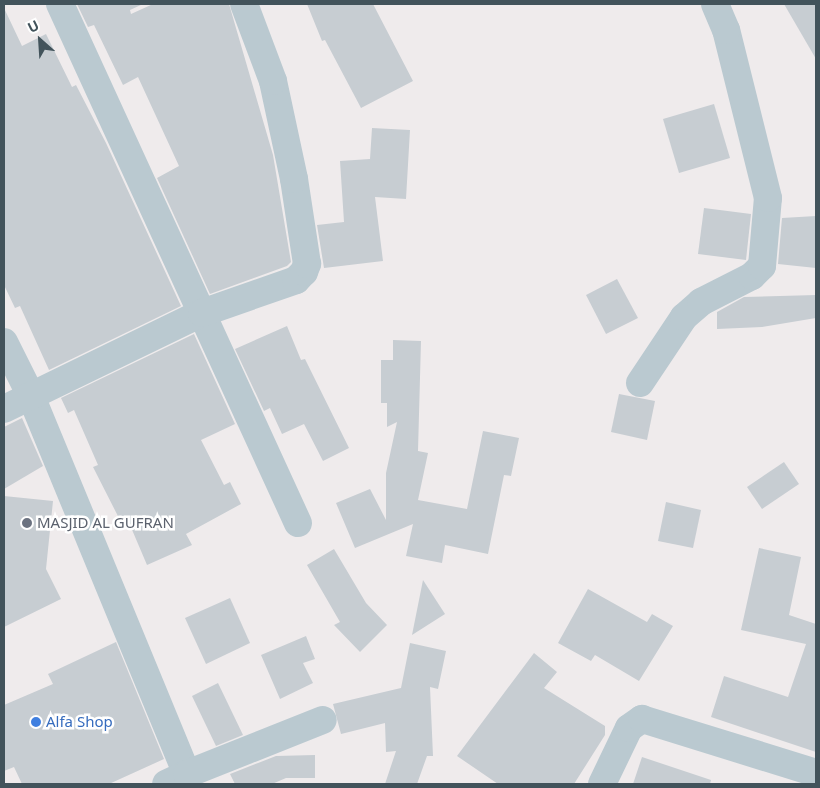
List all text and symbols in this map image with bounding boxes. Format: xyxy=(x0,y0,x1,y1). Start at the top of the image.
north arrow xyxy=(15,15,65,65)
text: U xyxy=(24,15,42,37)
place label: MASJID AL GUFRAN xyxy=(37,514,174,532)
marker: MASJID AL GUFRAN xyxy=(21,517,33,529)
place label: Alfa Shop xyxy=(46,713,113,731)
marker: Alfa Shop xyxy=(30,716,42,728)

